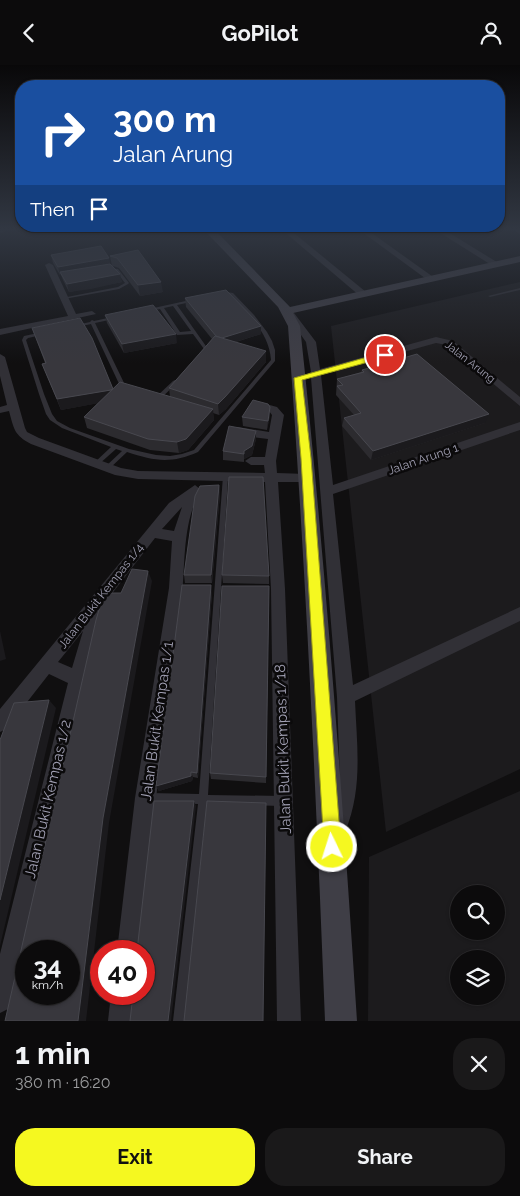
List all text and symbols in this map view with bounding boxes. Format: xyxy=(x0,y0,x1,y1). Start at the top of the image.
icon: back xyxy=(15,19,43,47)
icon: person xyxy=(477,19,505,47)
text: GoPilot xyxy=(222,20,298,46)
text: 300 m xyxy=(113,99,217,140)
icon: right xyxy=(30,100,95,165)
text: Jalan Arung xyxy=(113,141,233,167)
icon: arrive xyxy=(85,195,113,223)
text: Then xyxy=(30,198,75,220)
pin xyxy=(364,334,406,376)
street label: Jalan Arung xyxy=(442,338,498,386)
icon: arrive xyxy=(371,341,399,369)
street label: Jalan Arung 1 xyxy=(386,440,460,478)
street label: Jalan Bukit Kempas 1/4 xyxy=(56,540,147,651)
street label: Jalan Bukit Kempas 1/1 xyxy=(137,640,177,802)
street label: Jalan Bukit Kempas 1/18 xyxy=(271,664,295,834)
street label: Jalan Bukit Kempas 1/2 xyxy=(21,718,75,880)
position arrow xyxy=(305,820,357,872)
map controls xyxy=(450,885,505,1005)
button: search xyxy=(450,885,505,940)
speed limit sign: 40 xyxy=(90,940,155,1005)
button: layers xyxy=(450,950,505,1005)
text: 34 xyxy=(33,951,62,981)
text: km/h xyxy=(32,978,63,992)
text: 1 min xyxy=(15,1036,91,1071)
button: close xyxy=(453,1038,505,1090)
text: 380 m · 16:20 xyxy=(15,1073,110,1092)
button: Exit xyxy=(15,1128,255,1186)
button: Share xyxy=(265,1128,505,1186)

